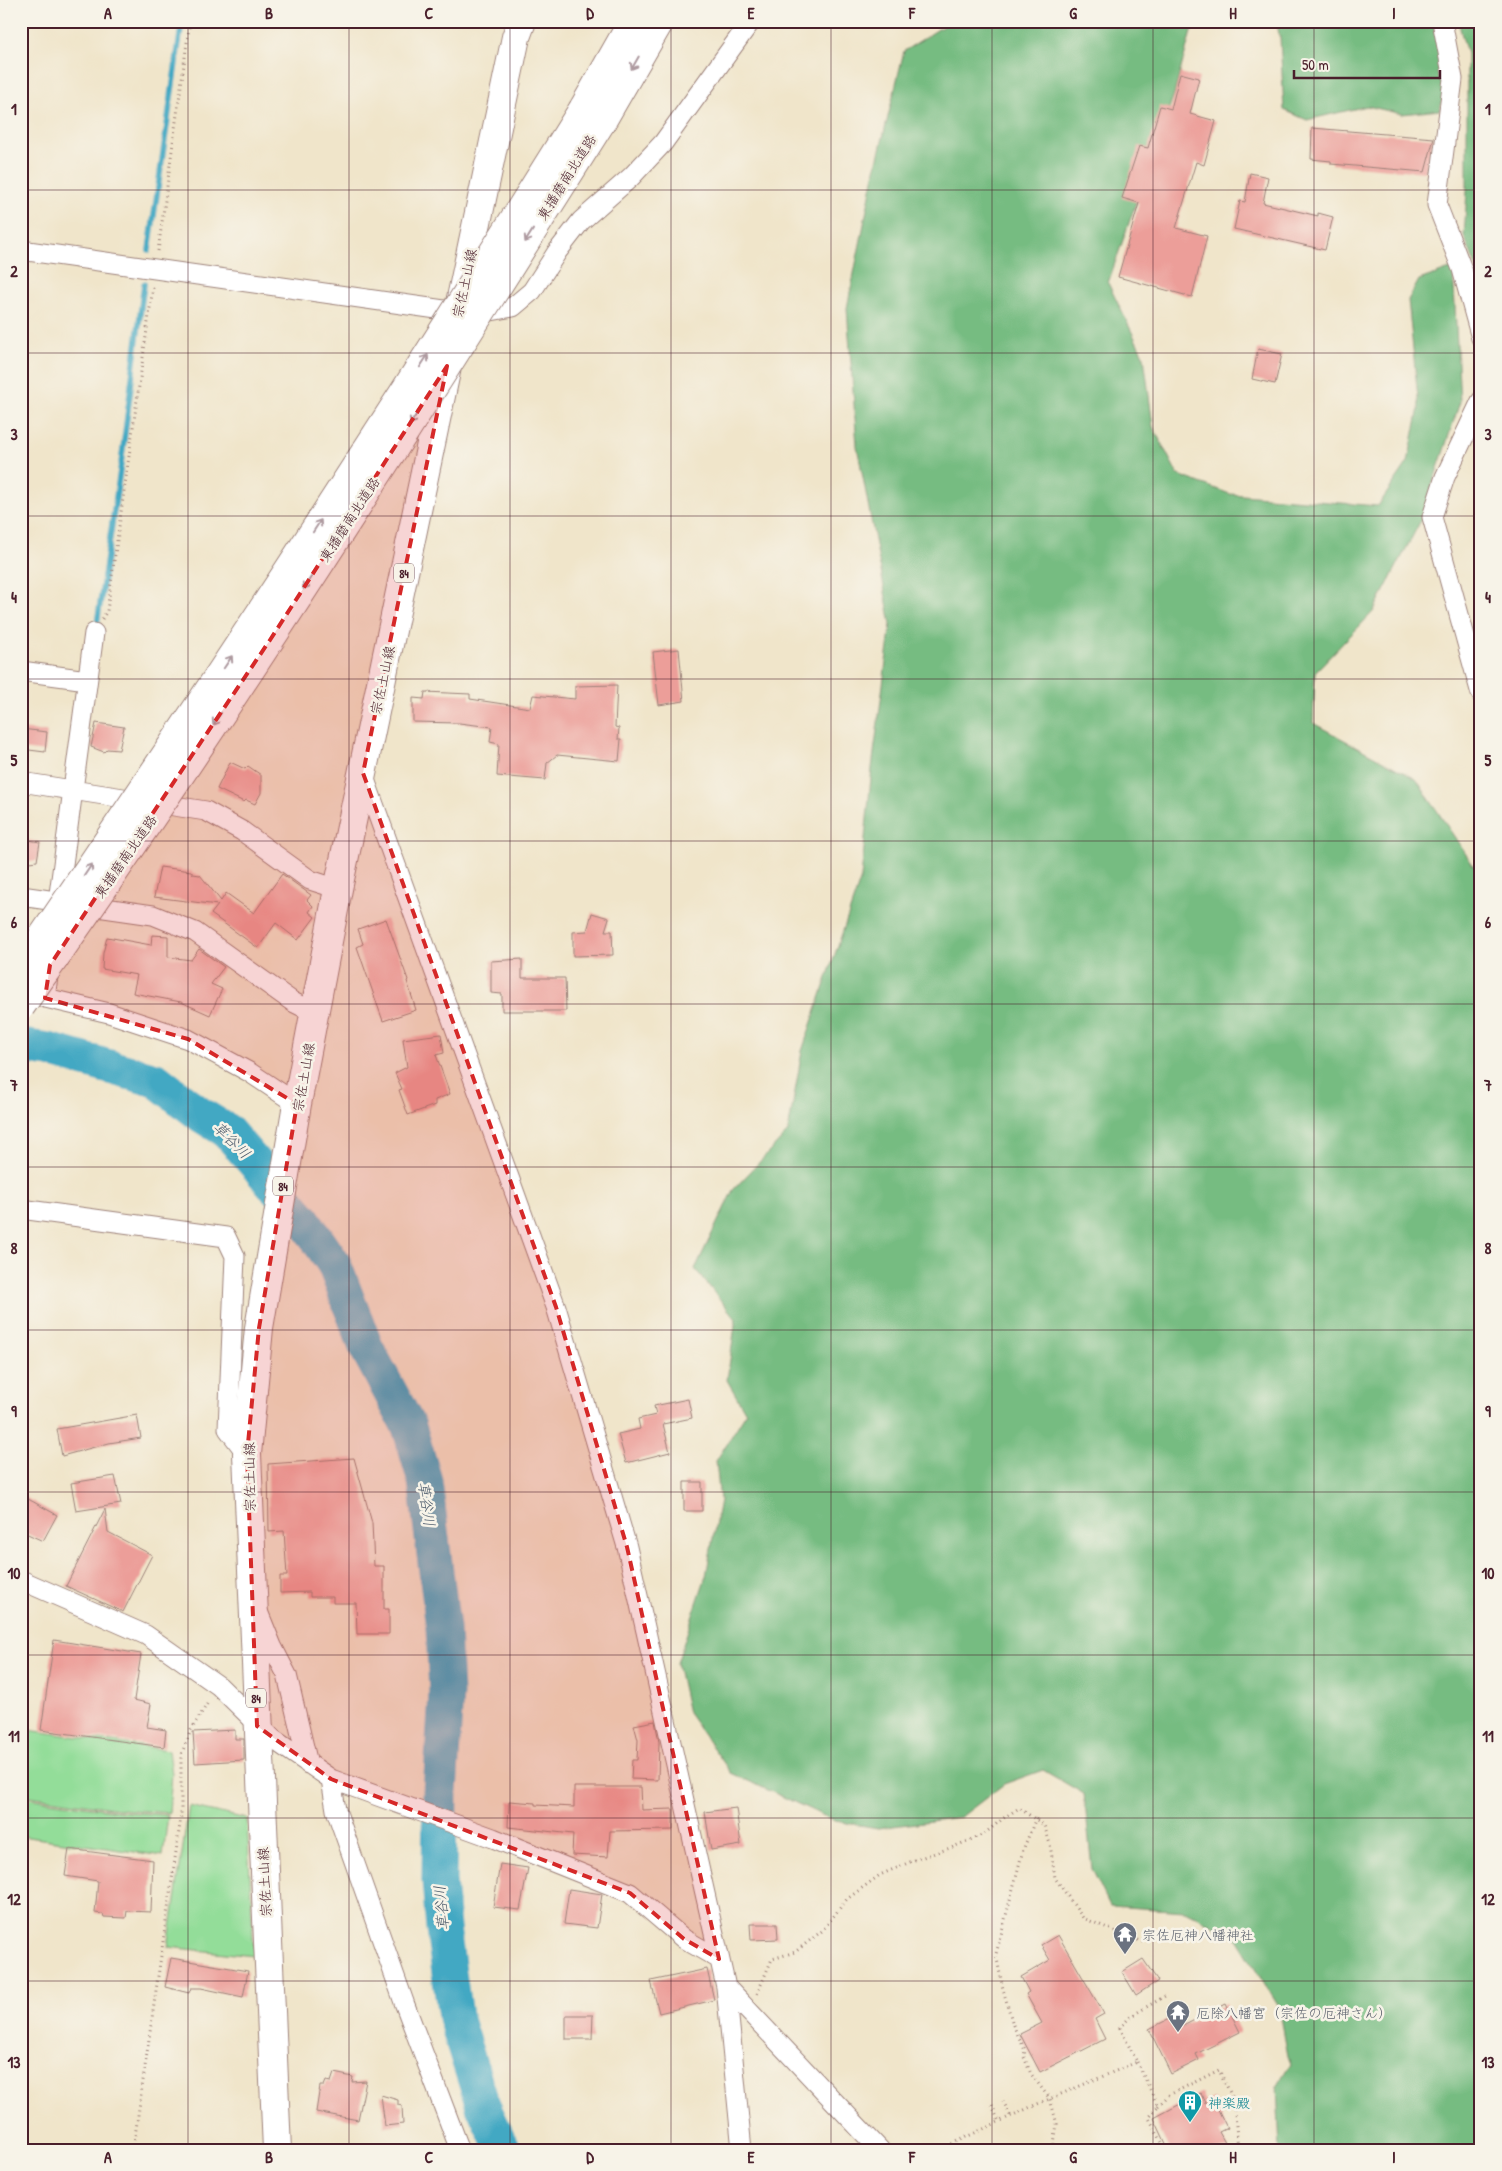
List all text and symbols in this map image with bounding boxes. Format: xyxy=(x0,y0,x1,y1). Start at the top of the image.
text: A xyxy=(104,2,112,24)
text: B xyxy=(265,2,273,24)
text: C xyxy=(425,2,434,24)
text: D xyxy=(586,2,594,24)
text: E xyxy=(747,2,755,24)
text: F xyxy=(908,2,916,24)
text: G xyxy=(1069,2,1077,24)
text: H xyxy=(1229,2,1237,24)
text: I xyxy=(1392,2,1396,24)
scale bar xyxy=(1294,48,1441,80)
text: 50 m xyxy=(1302,54,1329,75)
one-way arrow xyxy=(630,56,640,70)
text: 1 xyxy=(11,98,17,120)
text: 1 xyxy=(1485,98,1491,120)
street label: 東播磨南北道路 xyxy=(532,130,600,224)
one-way arrow xyxy=(524,229,535,243)
street label: 宗佐土山線 xyxy=(447,247,481,319)
text: 2 xyxy=(10,260,18,282)
text: 2 xyxy=(1484,260,1492,282)
one-way arrow xyxy=(420,354,430,368)
one-way arrow xyxy=(409,410,419,424)
text: 3 xyxy=(10,423,18,445)
text: 3 xyxy=(1484,423,1492,445)
street label: 東播磨南北道路 xyxy=(314,473,384,565)
one-way arrow xyxy=(312,520,322,534)
road number: 84 xyxy=(394,564,414,582)
one-way arrow xyxy=(302,576,312,590)
text: 4 xyxy=(11,586,17,608)
text: 4 xyxy=(1485,586,1491,608)
street label: 宗佐土山線 xyxy=(365,644,399,716)
one-way arrow xyxy=(223,656,233,670)
one-way arrow xyxy=(212,712,223,726)
text: 5 xyxy=(11,749,18,771)
text: 5 xyxy=(1485,749,1492,771)
street label: 東播磨南北道路 xyxy=(89,810,161,902)
one-way arrow xyxy=(83,863,93,877)
text: 6 xyxy=(11,911,18,933)
text: 6 xyxy=(1485,911,1492,933)
street label: 宗佐土山線 xyxy=(288,1041,318,1113)
text: 7 xyxy=(9,1074,18,1096)
text: 7 xyxy=(1483,1074,1492,1096)
water label: 草谷川 xyxy=(209,1117,255,1163)
road number: 84 xyxy=(273,1176,293,1196)
text: 8 xyxy=(11,1237,18,1259)
text: 8 xyxy=(1485,1237,1492,1259)
text: 9 xyxy=(11,1400,17,1422)
text: 9 xyxy=(1485,1400,1491,1422)
street label: 宗佐土山線 xyxy=(239,1442,259,1512)
water label: 草谷川 xyxy=(413,1480,441,1528)
text: 10 xyxy=(8,1562,20,1584)
text: 10 xyxy=(1482,1562,1494,1584)
road number: 84 xyxy=(246,1689,266,1708)
text: 11 xyxy=(8,1725,20,1747)
text: 11 xyxy=(1482,1725,1494,1747)
street label: 宗佐土山線 xyxy=(253,1847,275,1917)
water label: 草谷川 xyxy=(429,1885,453,1931)
text: 12 xyxy=(7,1888,21,1910)
text: 12 xyxy=(1481,1888,1495,1910)
temple icon: 宗佐厄神八幡神社 xyxy=(1112,1921,1138,1955)
place label: 宗佐厄神八幡神社 xyxy=(1142,1925,1254,1944)
temple icon: 厄除八幡宮（宗佐の厄神さん） xyxy=(1165,1999,1191,2033)
place label: 厄除八幡宮（宗佐の厄神さん） xyxy=(1196,2003,1392,2022)
text: 13 xyxy=(8,2051,20,2073)
text: 13 xyxy=(1482,2051,1494,2073)
building icon: 神楽殿 xyxy=(1177,2089,1203,2123)
place label: 神楽殿 xyxy=(1208,2093,1250,2112)
text: A xyxy=(104,2146,112,2168)
text: B xyxy=(265,2146,273,2168)
text: C xyxy=(425,2146,434,2168)
text: D xyxy=(586,2146,594,2168)
text: E xyxy=(747,2146,755,2168)
text: F xyxy=(908,2146,916,2168)
text: G xyxy=(1069,2146,1077,2168)
text: H xyxy=(1229,2146,1237,2168)
text: I xyxy=(1392,2146,1396,2168)

